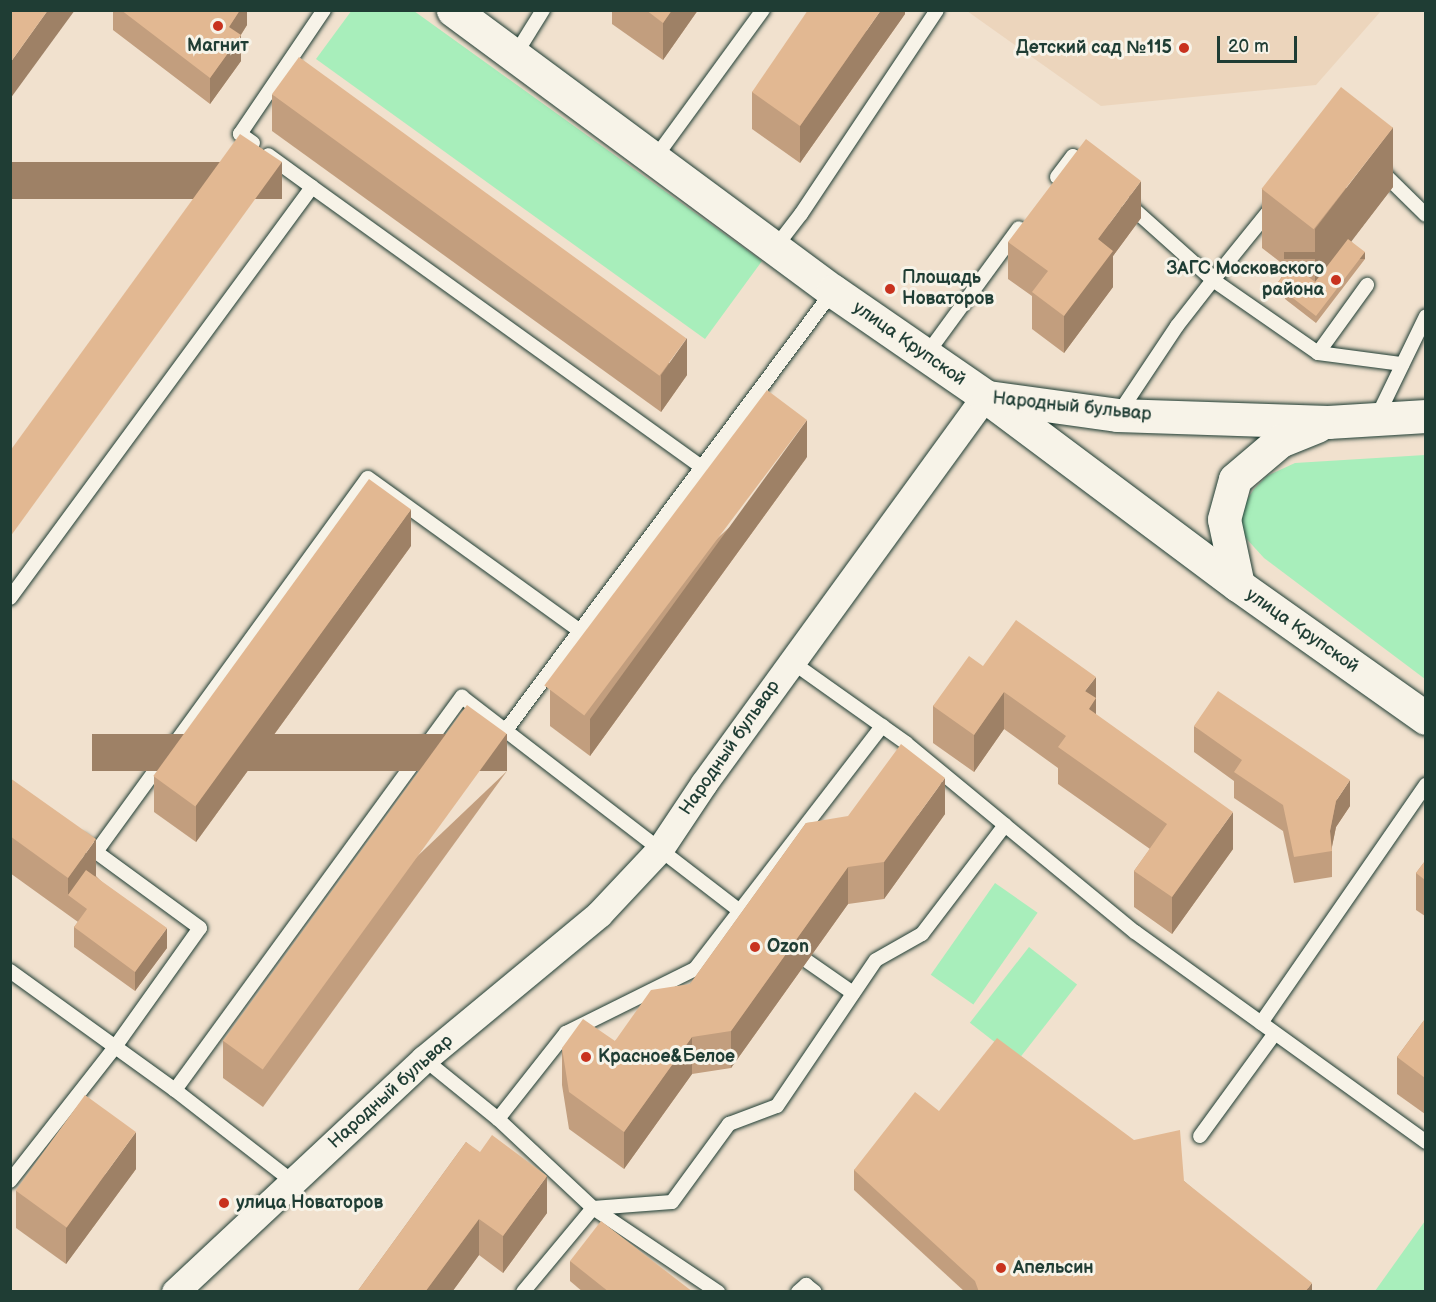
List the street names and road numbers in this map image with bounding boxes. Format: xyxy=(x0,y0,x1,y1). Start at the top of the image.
street label: улица Крупской xyxy=(848,297,970,391)
street label: Народный бульвар xyxy=(991,388,1153,426)
street label: улица Крупской xyxy=(1241,584,1363,678)
street label: Народный бульвар xyxy=(675,676,785,820)
street label: Народный бульвар xyxy=(324,1031,458,1153)

